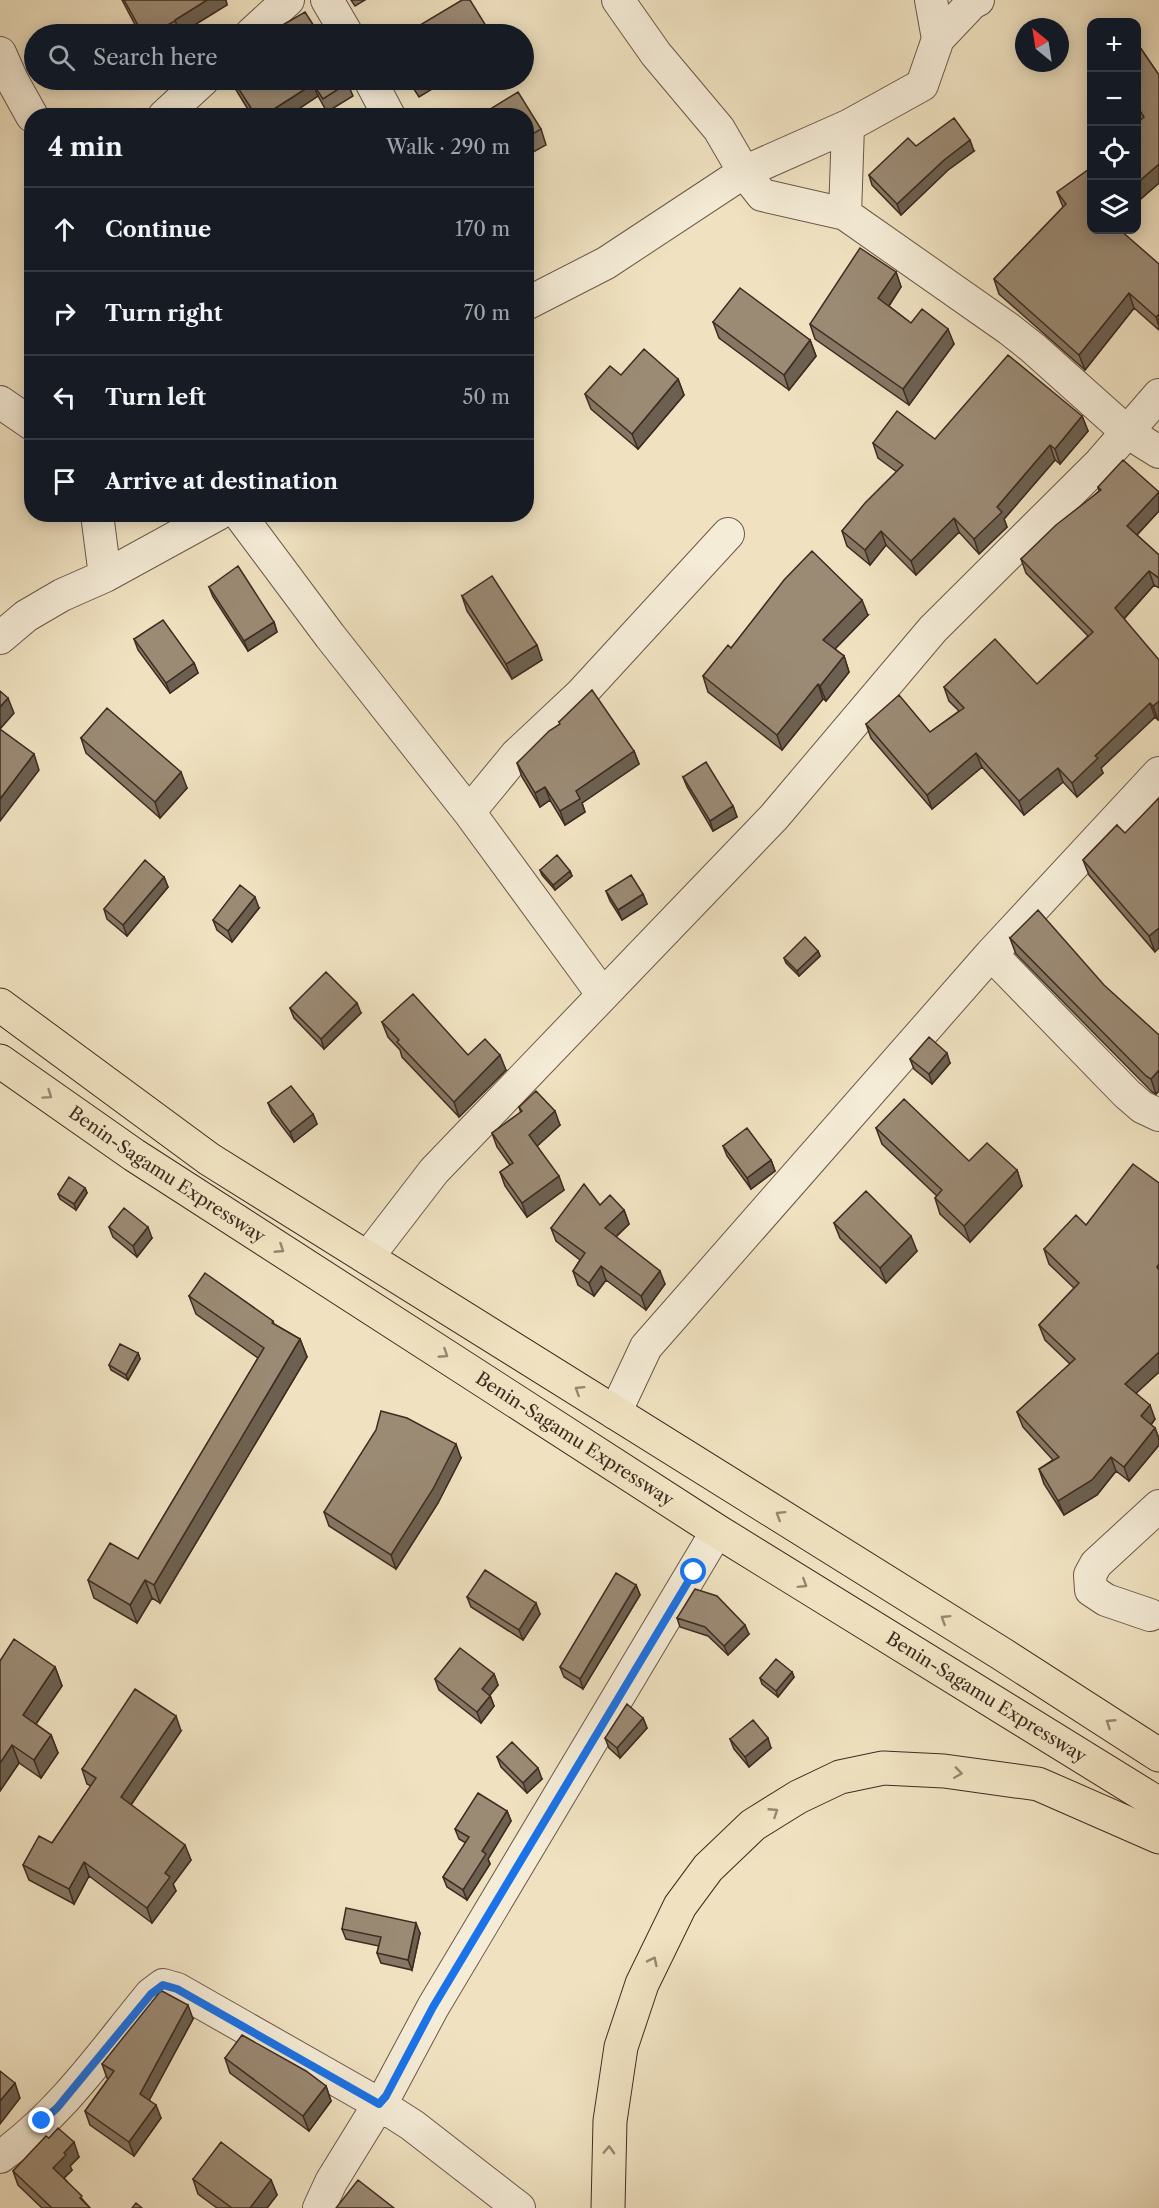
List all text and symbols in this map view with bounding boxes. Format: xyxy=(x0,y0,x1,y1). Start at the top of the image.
north arrow xyxy=(1015,18,1069,72)
map controls xyxy=(1087,18,1141,234)
button: + xyxy=(1087,18,1141,72)
search box xyxy=(24,24,534,90)
icon: search xyxy=(45,41,78,74)
text: Search here xyxy=(93,44,218,71)
button: − xyxy=(1087,72,1141,126)
button: locate xyxy=(1087,126,1141,180)
text: 4 min xyxy=(48,131,123,163)
text: Walk · 290 m xyxy=(386,135,510,159)
button: layers xyxy=(1087,180,1141,234)
icon: ahead xyxy=(48,213,81,246)
text: Continue xyxy=(105,216,211,243)
text: 170 m xyxy=(455,217,510,241)
icon: right xyxy=(48,297,81,330)
text: Turn right xyxy=(105,300,223,327)
text: 70 m xyxy=(464,301,510,325)
icon: left xyxy=(48,381,81,414)
text: Turn left xyxy=(105,384,206,411)
text: 50 m xyxy=(463,385,510,409)
icon: arrive xyxy=(48,465,81,498)
text: Arrive at destination xyxy=(105,468,338,495)
one-way arrow xyxy=(41,1088,52,1099)
street label: Benin-Sagamu Expressway xyxy=(64,1102,270,1248)
one-way arrow xyxy=(274,1241,285,1252)
one-way arrow xyxy=(438,1347,449,1358)
street label: Benin-Sagamu Expressway xyxy=(471,1367,679,1512)
one-way arrow xyxy=(575,1385,585,1397)
one-way arrow xyxy=(776,1511,786,1523)
route start xyxy=(680,1558,706,1584)
one-way arrow xyxy=(797,1577,807,1589)
one-way arrow xyxy=(941,1614,951,1626)
street label: Benin-Sagamu Expressway xyxy=(882,1627,1091,1768)
one-way arrow xyxy=(1106,1719,1116,1731)
one-way arrow xyxy=(954,1766,963,1778)
one-way arrow xyxy=(767,1809,778,1820)
one-way arrow xyxy=(646,1957,658,1968)
route end xyxy=(28,2107,54,2133)
one-way arrow xyxy=(603,2145,616,2154)

